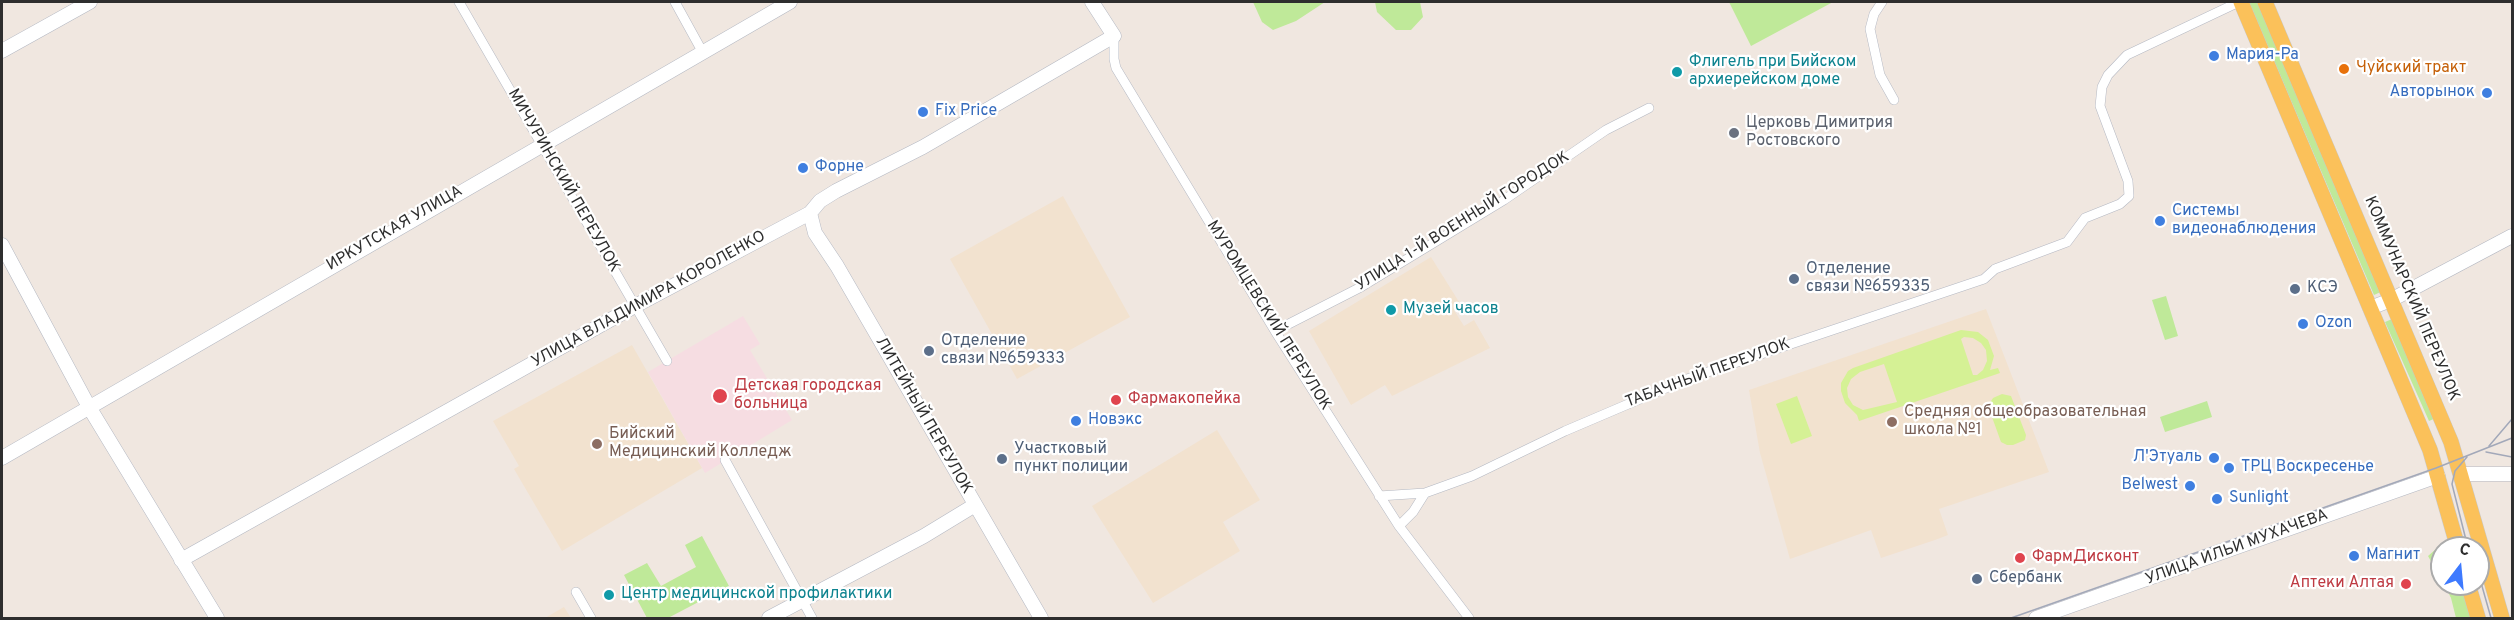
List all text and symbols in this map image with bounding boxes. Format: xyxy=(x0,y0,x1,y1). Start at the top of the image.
place label: Мария-Ра xyxy=(2226,46,2299,66)
marker: Мария-Ра xyxy=(2207,49,2221,63)
place label: Флигель при Бийском архиерейском доме xyxy=(1689,53,1856,91)
place label: Чуйский тракт xyxy=(2356,59,2466,79)
marker: Чуйский тракт xyxy=(2337,62,2351,76)
marker: Флигель при Бийском архиерейском доме xyxy=(1670,65,1684,79)
place label: Авторынок xyxy=(2389,83,2475,103)
street label: МИЧУРИНСКИЙ ПЕРЕУЛОК xyxy=(503,86,623,276)
marker: Авторынок xyxy=(2480,86,2494,100)
place label: Fix Price xyxy=(935,102,997,122)
marker: Fix Price xyxy=(916,105,930,119)
place label: Церковь Димитрия Ростовского xyxy=(1746,114,1893,152)
marker: Церковь Димитрия Ростовского xyxy=(1727,126,1741,140)
street label: УЛИЦА 1-Й ВОЕННЫЙ ГОРОДОК xyxy=(1353,148,1573,296)
place label: Форне xyxy=(815,158,864,178)
marker: Форне xyxy=(796,161,810,175)
street label: ИРКУТСКАЯ УЛИЦА xyxy=(324,182,466,276)
street label: КОММУНАРСКИЙ ПЕРЕУЛОК xyxy=(2359,194,2463,404)
place label: Системы видеонаблюдения xyxy=(2172,202,2316,240)
marker: Системы видеонаблюдения xyxy=(2153,214,2167,228)
street label: МУРОМЦЕВСКИЙ ПЕРЕУЛОК xyxy=(1202,218,1334,414)
street label: УЛИЦА ВЛАДИМИРА КОРОЛЕНКО xyxy=(529,228,769,372)
place label: Отделение связи №659335 xyxy=(1806,260,1930,298)
marker: Отделение связи №659335 xyxy=(1787,272,1801,286)
place label: КСЭ xyxy=(2307,279,2338,299)
marker: КСЭ xyxy=(2288,282,2302,296)
place label: Музей часов xyxy=(1403,300,1499,320)
marker: Музей часов xyxy=(1384,303,1398,317)
place label: Ozon xyxy=(2315,314,2352,334)
marker: Ozon xyxy=(2296,317,2310,331)
place label: Отделение связи №659333 xyxy=(941,332,1065,370)
street label: ЛИТЕЙНЫЙ ПЕРЕУЛОК xyxy=(870,334,976,498)
street label: ТАБАЧНЫЙ ПЕРЕУЛОК xyxy=(1623,335,1793,413)
marker: Отделение связи №659333 xyxy=(922,344,936,358)
place label: Детская городская больница xyxy=(734,377,881,415)
marker: Детская городская больница xyxy=(711,387,729,405)
place label: Фармакопейка xyxy=(1128,390,1241,410)
marker: Фармакопейка xyxy=(1109,393,1123,407)
place label: Средняя общеобразовательная школа №1 xyxy=(1904,403,2146,441)
place label: Новэкс xyxy=(1088,411,1142,431)
marker: Новэкс xyxy=(1069,414,1083,428)
marker: Средняя общеобразовательная школа №1 xyxy=(1885,415,1899,429)
place label: Бийский Медицинский Колледж xyxy=(609,425,792,463)
marker: Бийский Медицинский Колледж xyxy=(590,437,604,451)
place label: Участковый пункт полиции xyxy=(1014,440,1128,478)
place label: Л'Этуаль xyxy=(2133,448,2202,468)
marker: Л'Этуаль xyxy=(2207,451,2221,465)
marker: Участковый пункт полиции xyxy=(995,452,1009,466)
place label: ТРЦ Воскресенье xyxy=(2241,458,2374,478)
marker: ТРЦ Воскресенье xyxy=(2222,461,2236,475)
place label: Belwest xyxy=(2121,476,2178,496)
marker: Belwest xyxy=(2183,479,2197,493)
place label: Sunlight xyxy=(2229,489,2289,509)
marker: Sunlight xyxy=(2210,492,2224,506)
street label: УЛИЦА ИЛЬИ МУХАЧЕВА xyxy=(2143,506,2331,590)
north arrow xyxy=(2430,536,2490,596)
text: С xyxy=(2457,540,2472,562)
place label: Магнит xyxy=(2366,546,2420,566)
place label: ФармДисконт xyxy=(2032,548,2139,568)
marker: Магнит xyxy=(2347,549,2361,563)
marker: ФармДисконт xyxy=(2013,551,2027,565)
place label: Сбербанк xyxy=(1989,569,2062,589)
marker: Сбербанк xyxy=(1970,572,1984,586)
place label: Аптеки Алтая xyxy=(2290,574,2394,594)
marker: Аптеки Алтая xyxy=(2399,577,2413,591)
place label: Центр медицинской профилактики xyxy=(621,585,892,605)
marker: Центр медицинской профилактики xyxy=(602,588,616,602)

